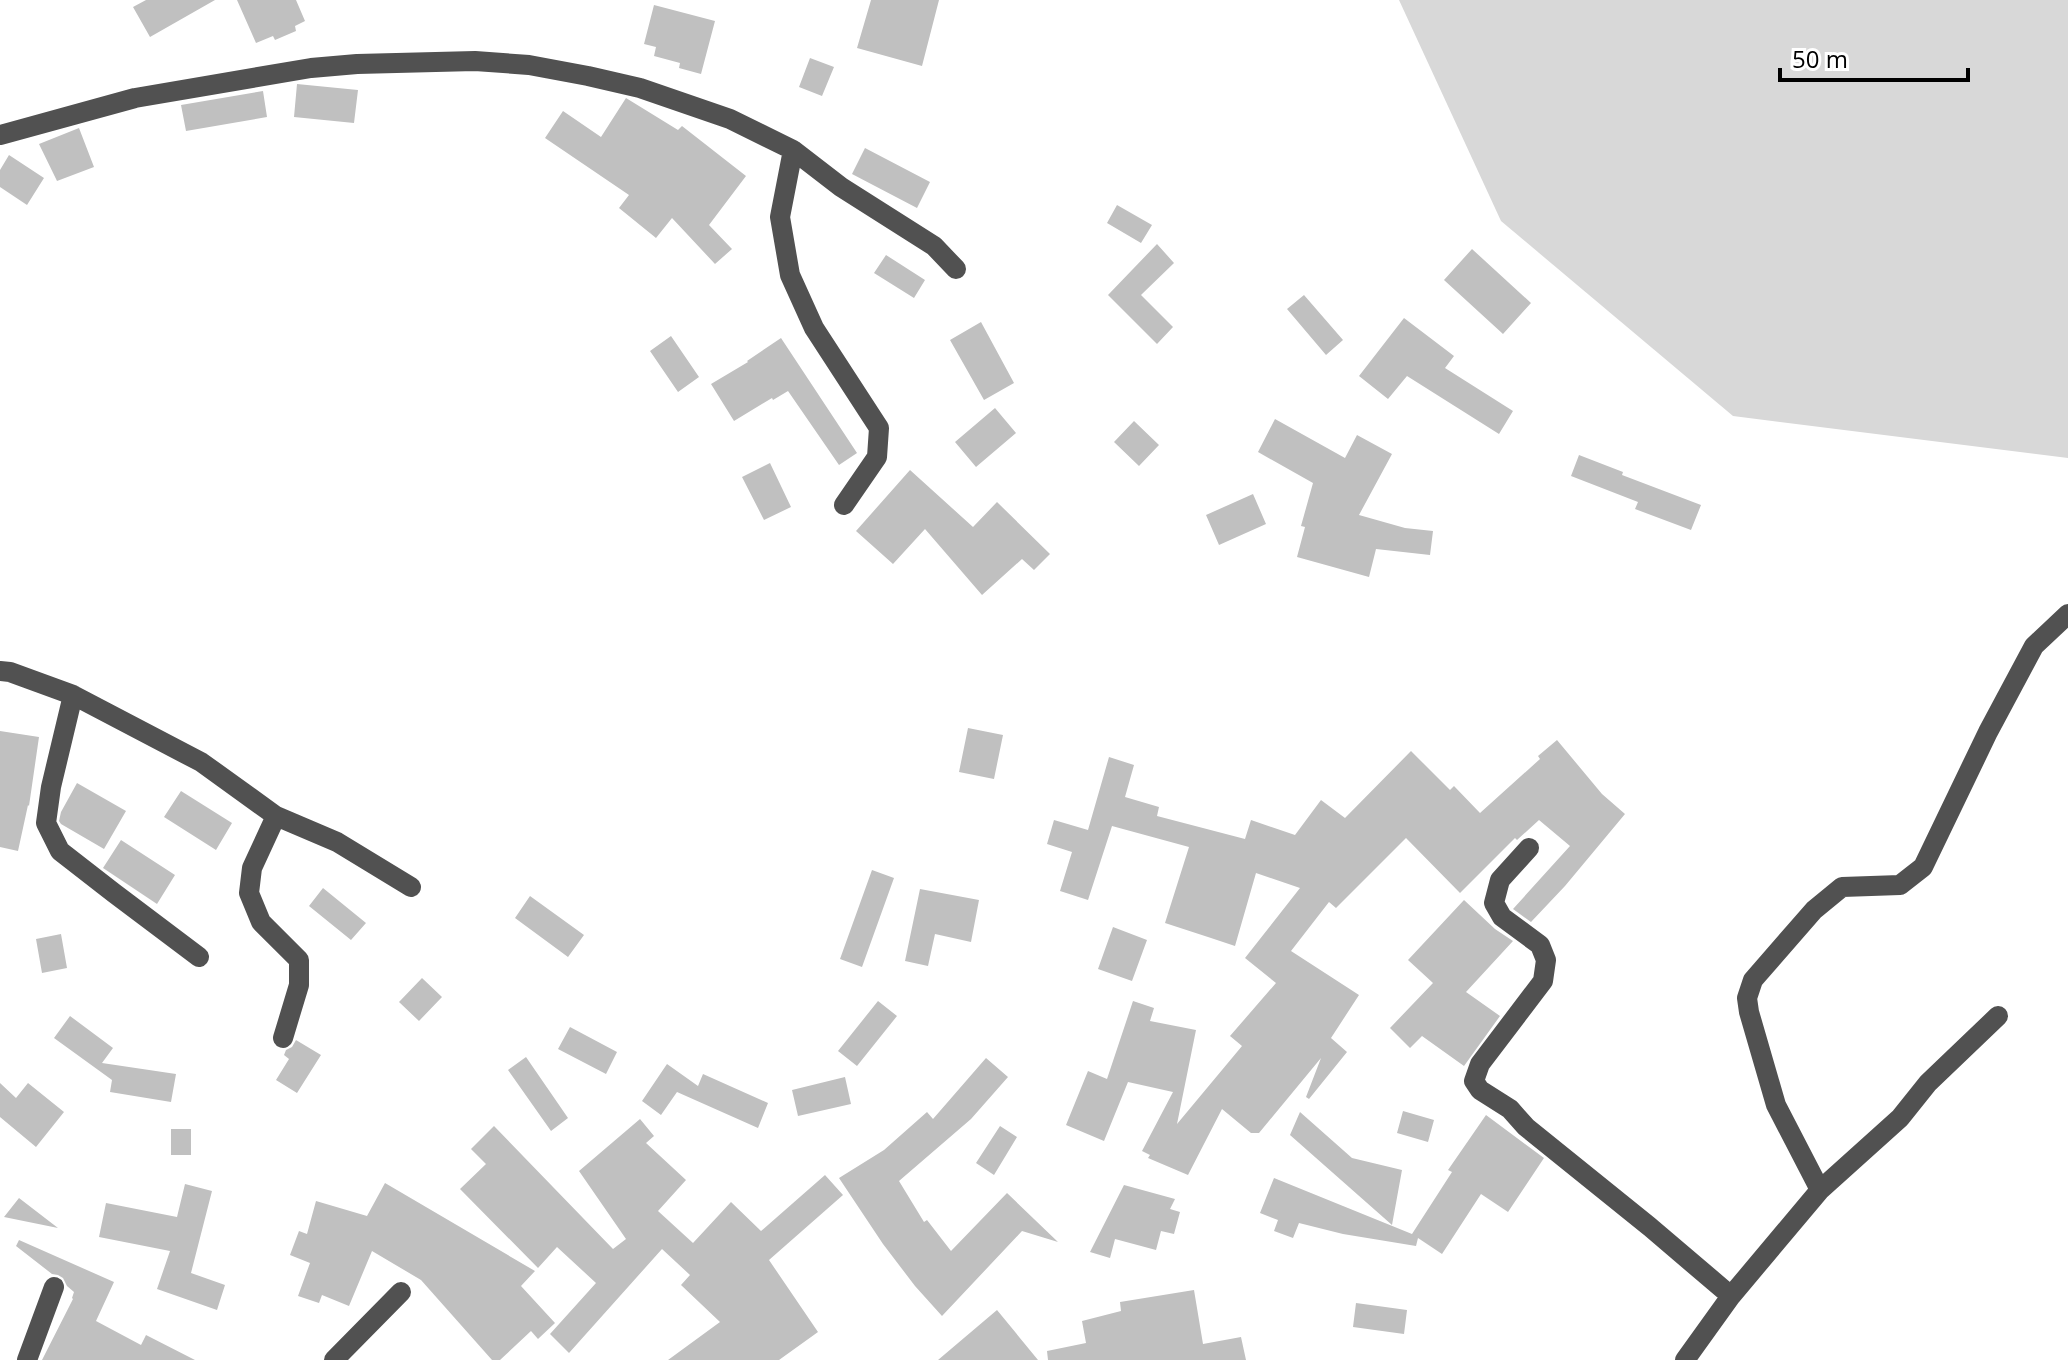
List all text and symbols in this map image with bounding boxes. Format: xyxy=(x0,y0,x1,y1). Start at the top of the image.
scale bar xyxy=(1780,32,1968,82)
text: 50 m xyxy=(1792,42,1848,75)

